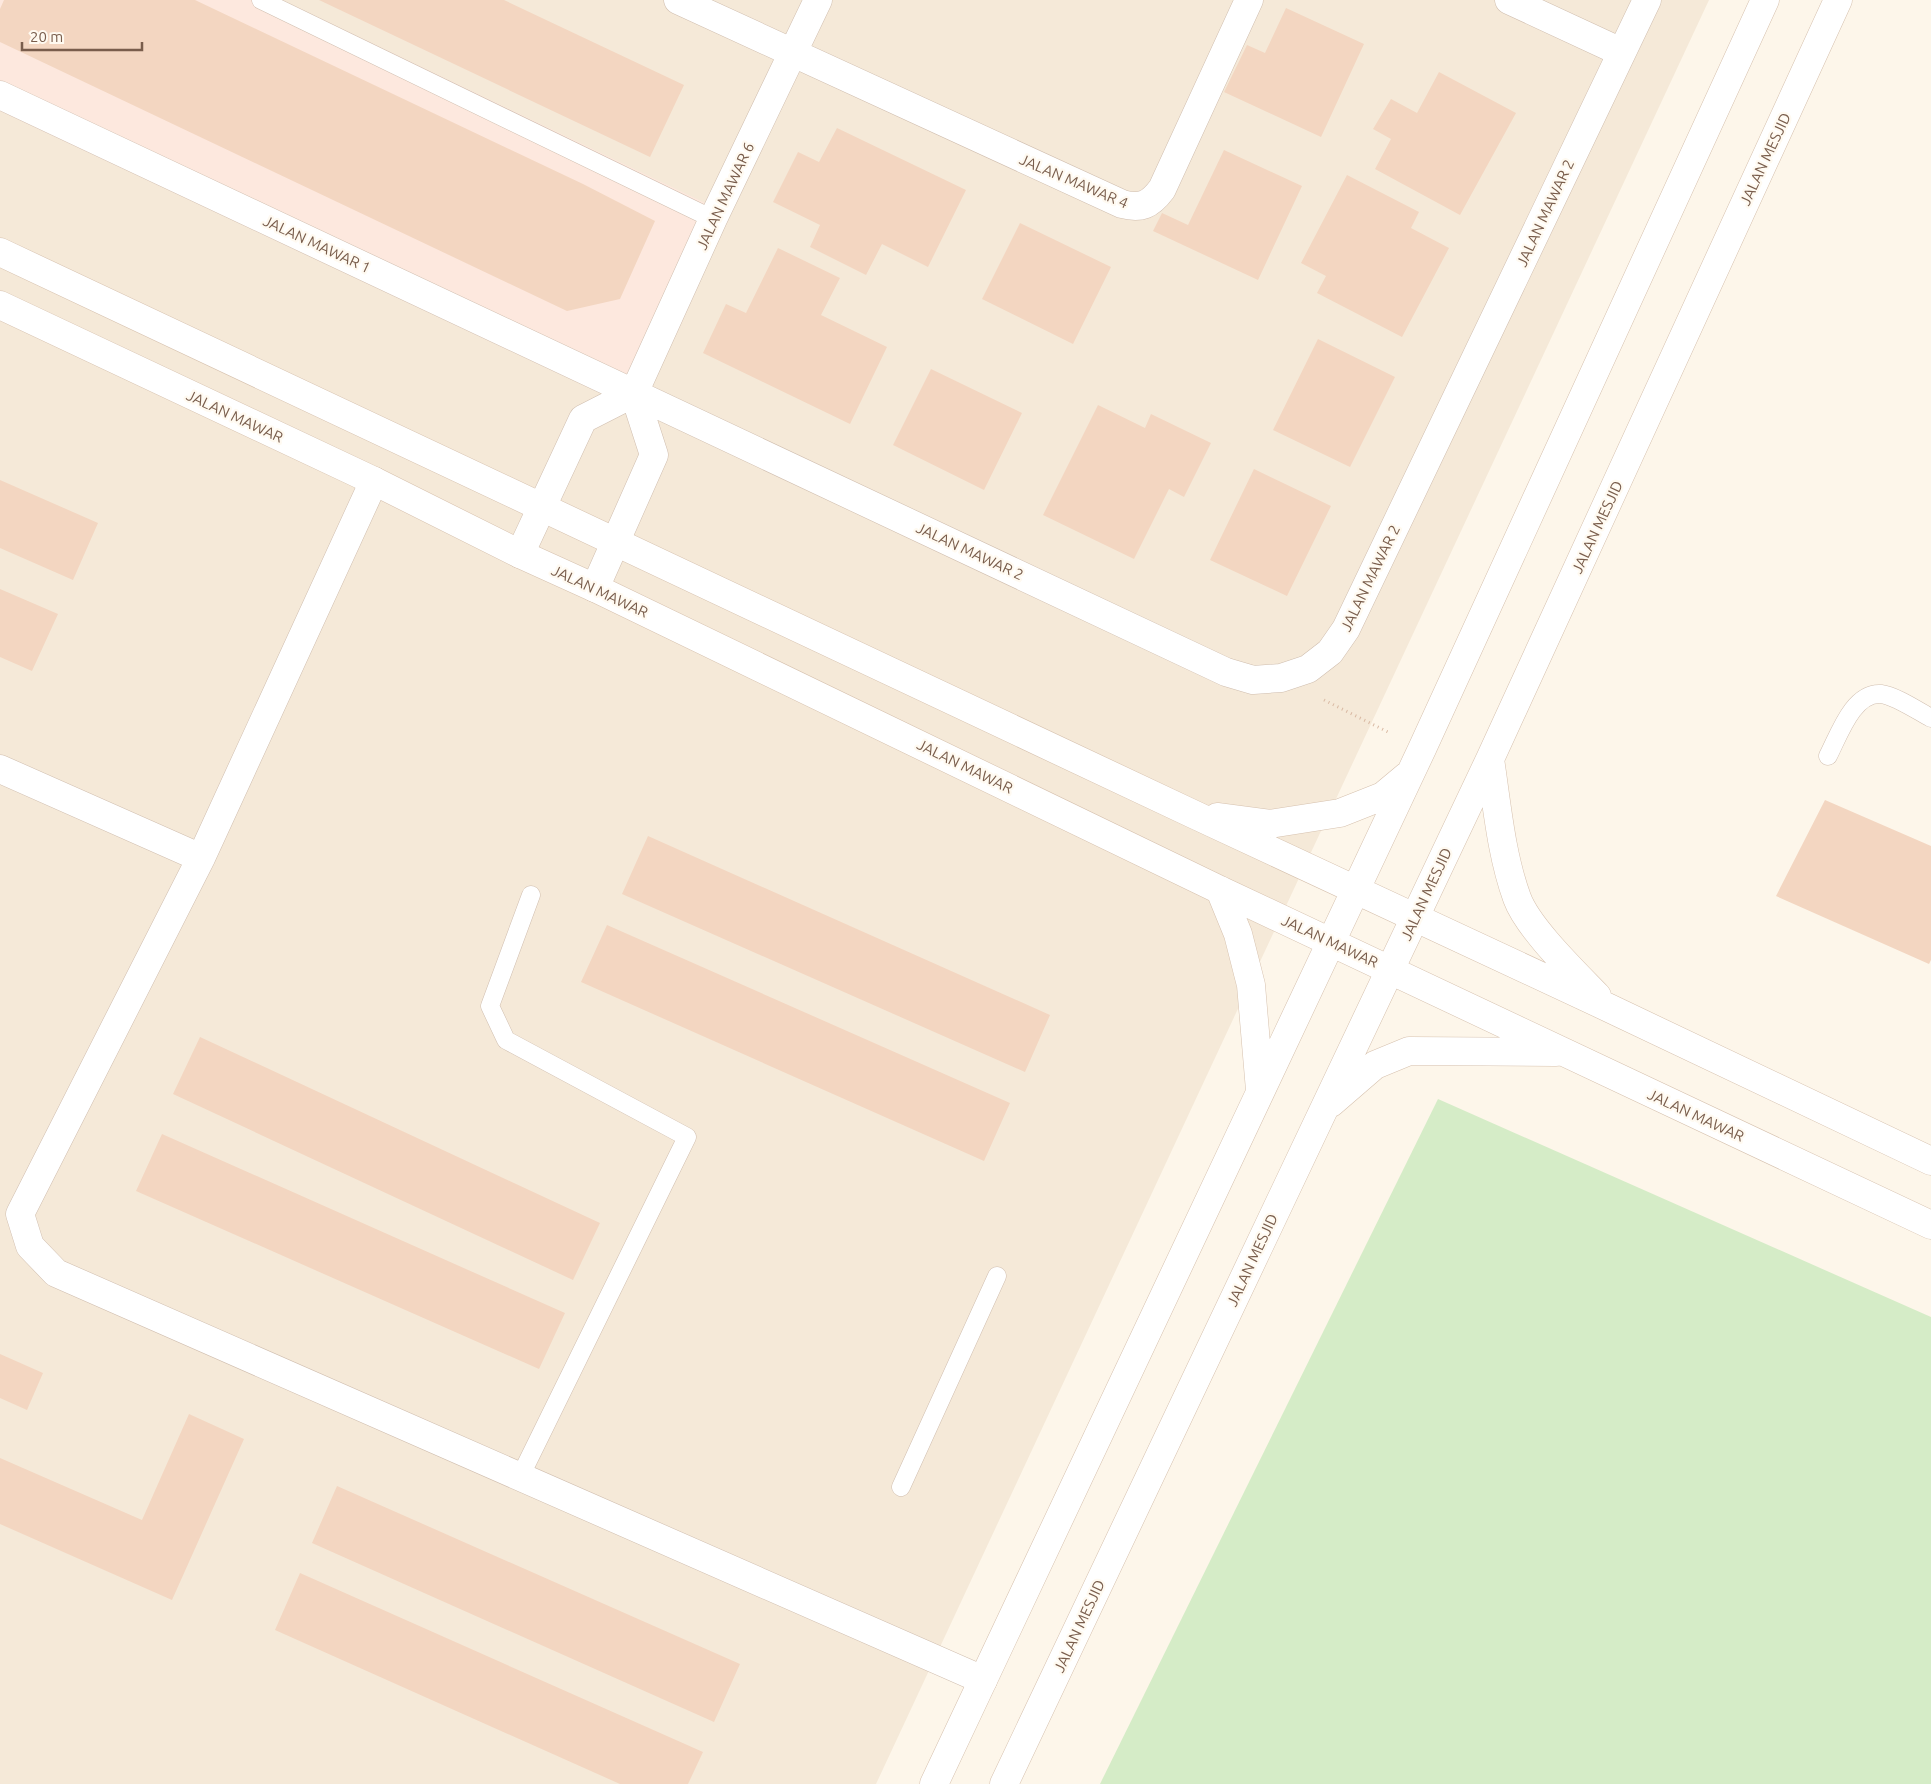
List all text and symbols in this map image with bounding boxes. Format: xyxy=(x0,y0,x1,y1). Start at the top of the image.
scale bar xyxy=(22,20,142,52)
text: 20 m xyxy=(30,28,63,45)
street label: JALAN MESJID xyxy=(1736,110,1794,208)
street label: JALAN MAWAR 6 xyxy=(693,140,757,252)
street label: JALAN MAWAR 4 xyxy=(1017,150,1131,212)
street label: JALAN MAWAR 2 xyxy=(1513,157,1577,269)
street label: JALAN MAWAR 1 xyxy=(261,212,373,276)
street label: JALAN MAWAR xyxy=(184,386,286,446)
street label: JALAN MESJID xyxy=(1568,478,1626,576)
street label: JALAN MAWAR 2 xyxy=(914,519,1026,583)
street label: JALAN MAWAR 2 xyxy=(1337,522,1403,634)
street label: JALAN MAWAR xyxy=(549,561,651,621)
street label: JALAN MAWAR xyxy=(914,735,1016,797)
street label: JALAN MESJID xyxy=(1397,845,1455,943)
street label: JALAN MAWAR xyxy=(1279,911,1381,971)
street label: JALAN MAWAR xyxy=(1645,1085,1747,1145)
street label: JALAN MESJID xyxy=(1223,1211,1281,1309)
street label: JALAN MESJID xyxy=(1050,1577,1108,1675)

